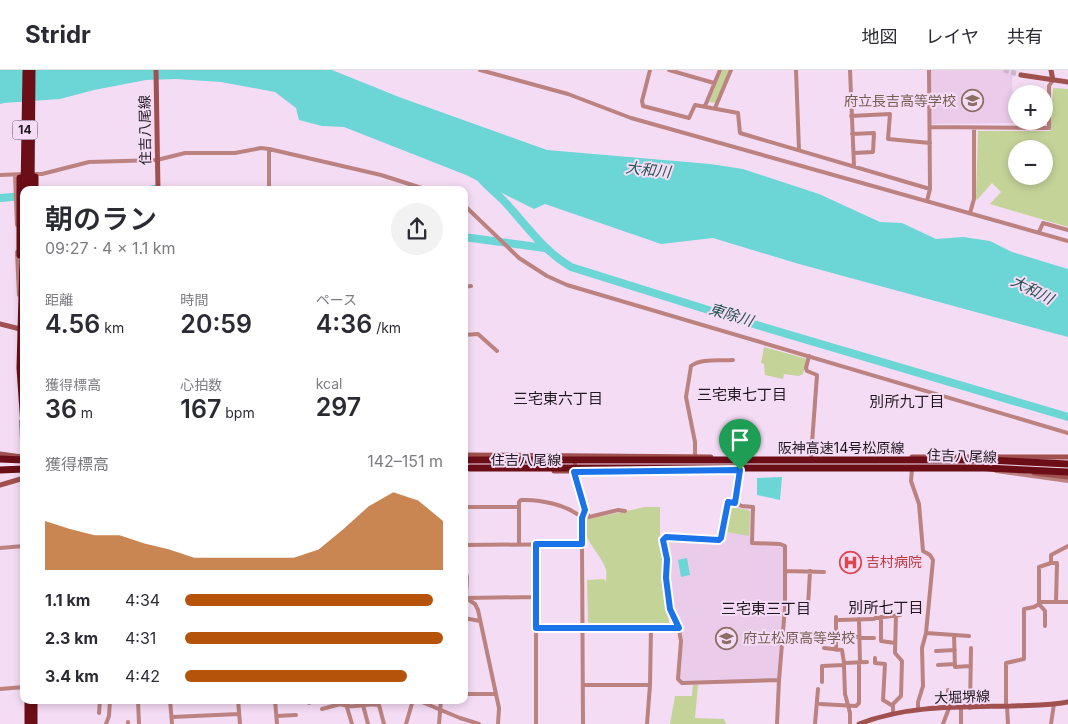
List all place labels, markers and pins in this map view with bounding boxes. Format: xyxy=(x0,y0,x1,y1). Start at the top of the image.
school or university icon: 府立長吉高等学校 xyxy=(960,89,984,113)
place label: 府立長吉高等学校 xyxy=(844,92,956,109)
pin xyxy=(719,419,761,470)
hospital icon: 吉村病院 xyxy=(838,550,862,574)
place label: 吉村病院 xyxy=(866,553,922,570)
school or university icon: 府立松原高等学校 xyxy=(715,626,739,650)
place label: 府立松原高等学校 xyxy=(743,629,855,646)

